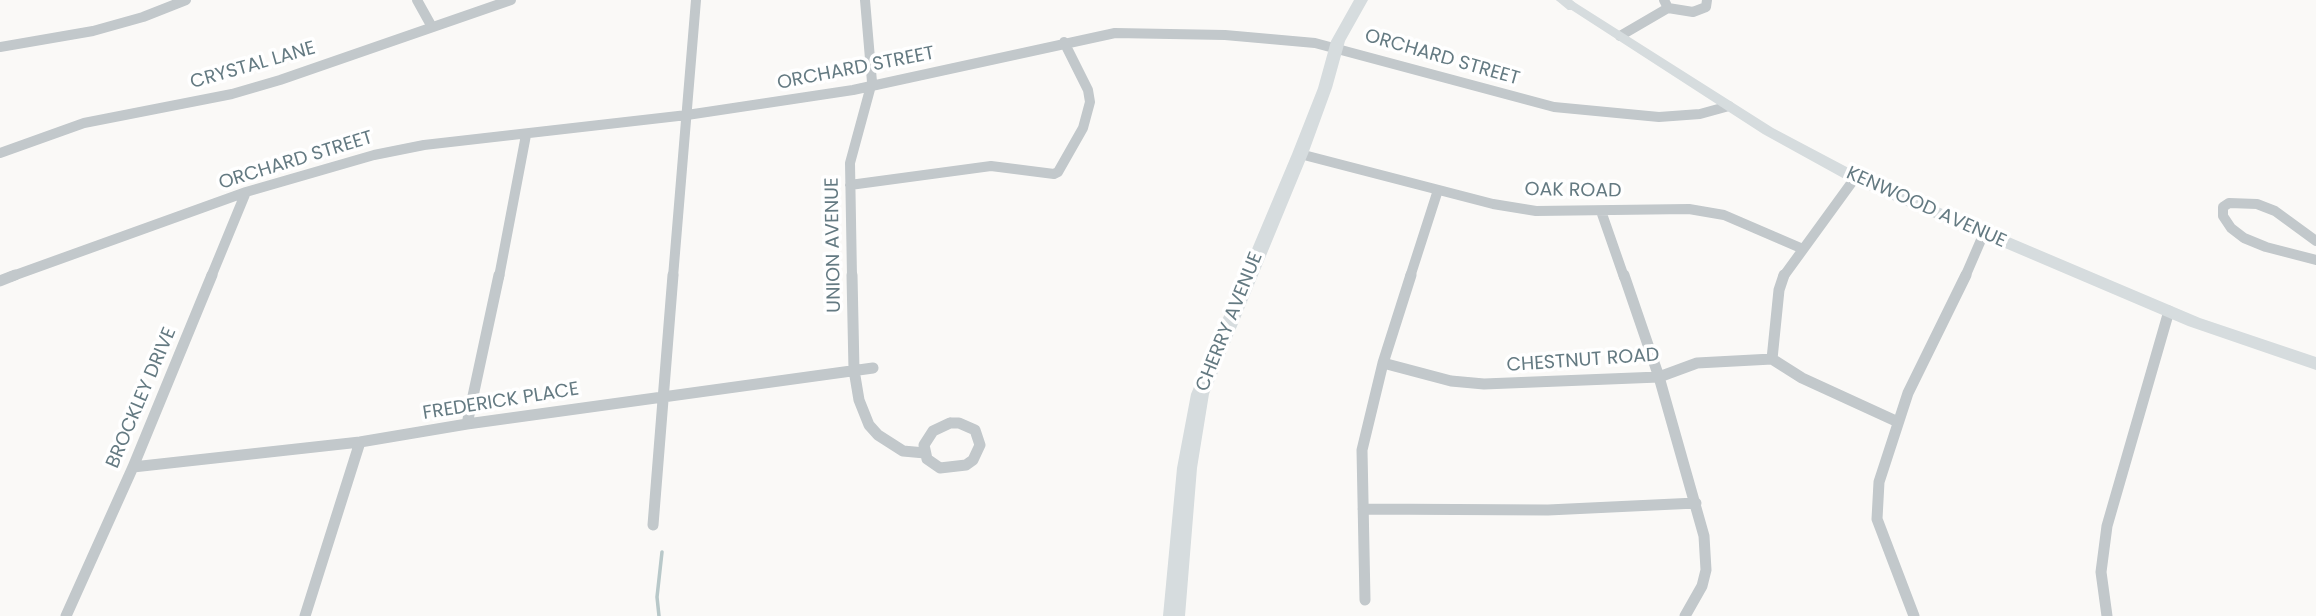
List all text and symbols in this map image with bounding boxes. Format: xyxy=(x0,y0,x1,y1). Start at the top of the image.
street label: ORCHARD STREET xyxy=(1362,25,1522,91)
street label: CRYSTAL LANE xyxy=(188,37,318,95)
street label: ORCHARD STREET xyxy=(775,43,937,95)
street label: ORCHARD STREET xyxy=(216,127,376,195)
street label: KENWOOD AVENUE xyxy=(1842,162,2010,254)
street label: UNION AVENUE xyxy=(821,177,847,313)
street label: OAK ROAD xyxy=(1524,179,1622,203)
street label: CHERRY AVENUE xyxy=(1192,249,1268,395)
street label: BROCKLEY DRIVE xyxy=(102,324,182,472)
street label: CHESTNUT ROAD xyxy=(1506,344,1660,378)
street label: FREDERICK PLACE xyxy=(421,378,581,426)

